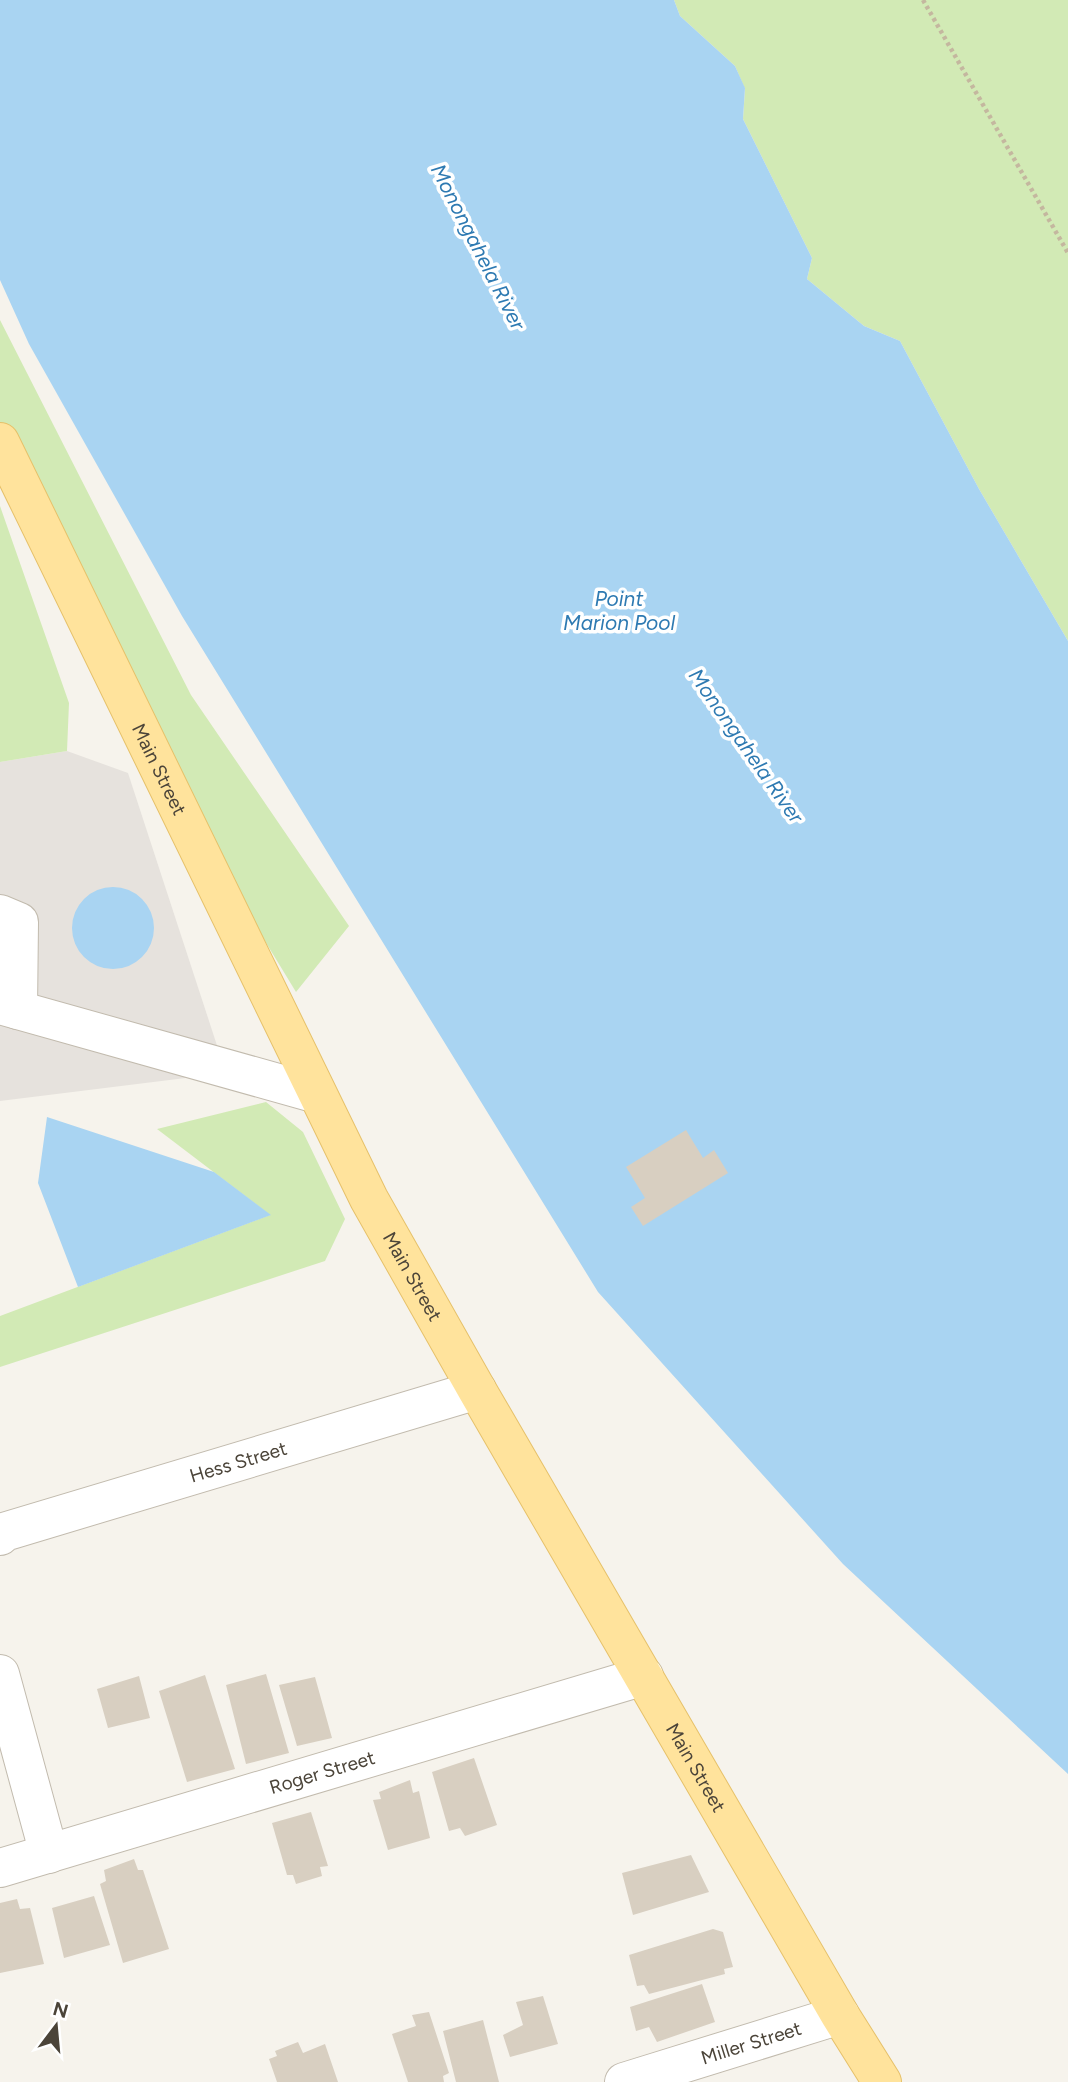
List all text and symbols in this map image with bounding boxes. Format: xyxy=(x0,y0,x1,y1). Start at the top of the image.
water label: Monongahela River xyxy=(426,160,532,335)
water label: Point Marion Pool xyxy=(563,586,675,635)
water label: Monongahela River xyxy=(684,664,810,829)
street label: Main Street xyxy=(127,720,191,819)
street label: Main Street xyxy=(378,1228,447,1325)
street label: Hess Street xyxy=(187,1437,290,1488)
street label: Main Street xyxy=(661,1719,731,1816)
street label: Roger Street xyxy=(267,1746,378,1799)
north arrow xyxy=(21,1991,91,2061)
text: N xyxy=(50,1997,71,2023)
street label: Miller Street xyxy=(698,2017,804,2069)

